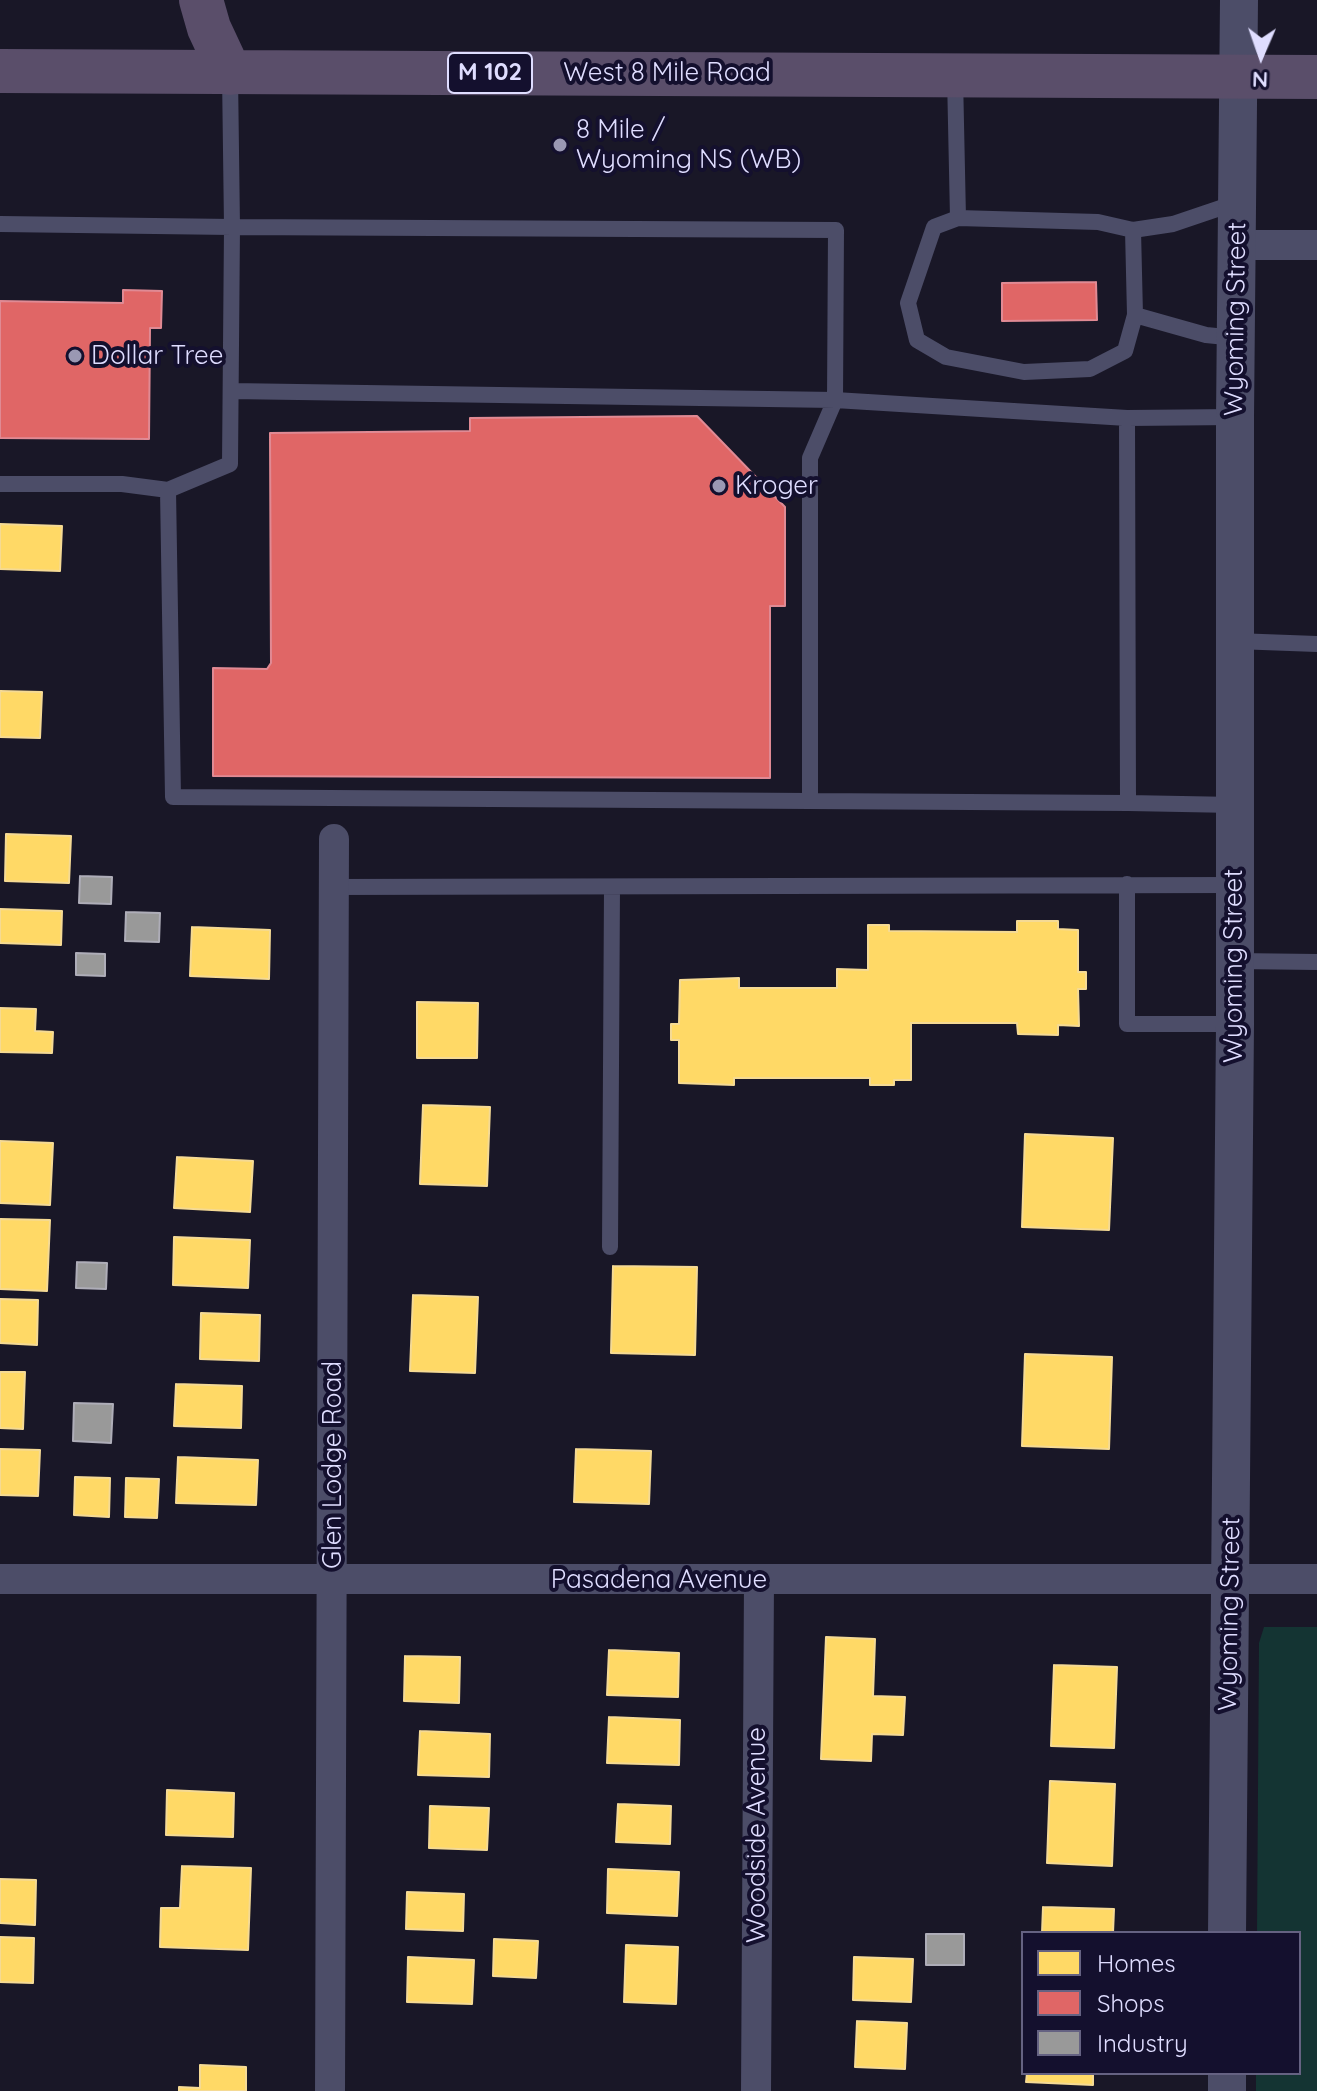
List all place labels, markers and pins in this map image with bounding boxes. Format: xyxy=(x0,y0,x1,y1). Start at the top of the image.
place label: 8 Mile / Wyoming NS (WB) xyxy=(576,114,801,176)
marker: 8 Mile / Wyoming NS (WB) xyxy=(551,136,569,154)
place label: Dollar Tree xyxy=(91,340,223,372)
marker: Dollar Tree xyxy=(66,347,84,365)
place label: Kroger xyxy=(735,470,818,502)
marker: Kroger xyxy=(710,477,728,495)

